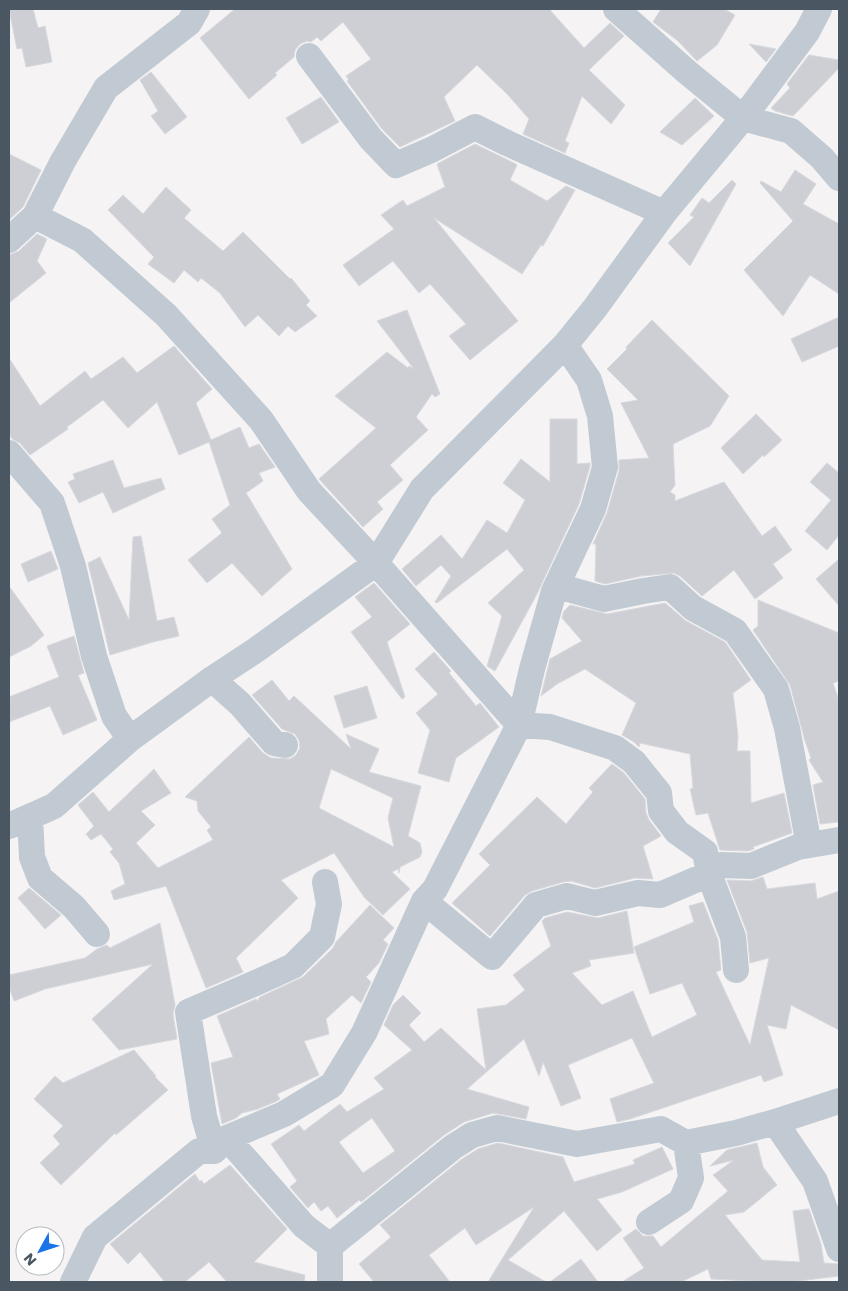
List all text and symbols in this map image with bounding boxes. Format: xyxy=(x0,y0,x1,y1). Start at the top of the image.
north arrow xyxy=(15,1226,65,1276)
text: N xyxy=(19,1249,41,1270)

